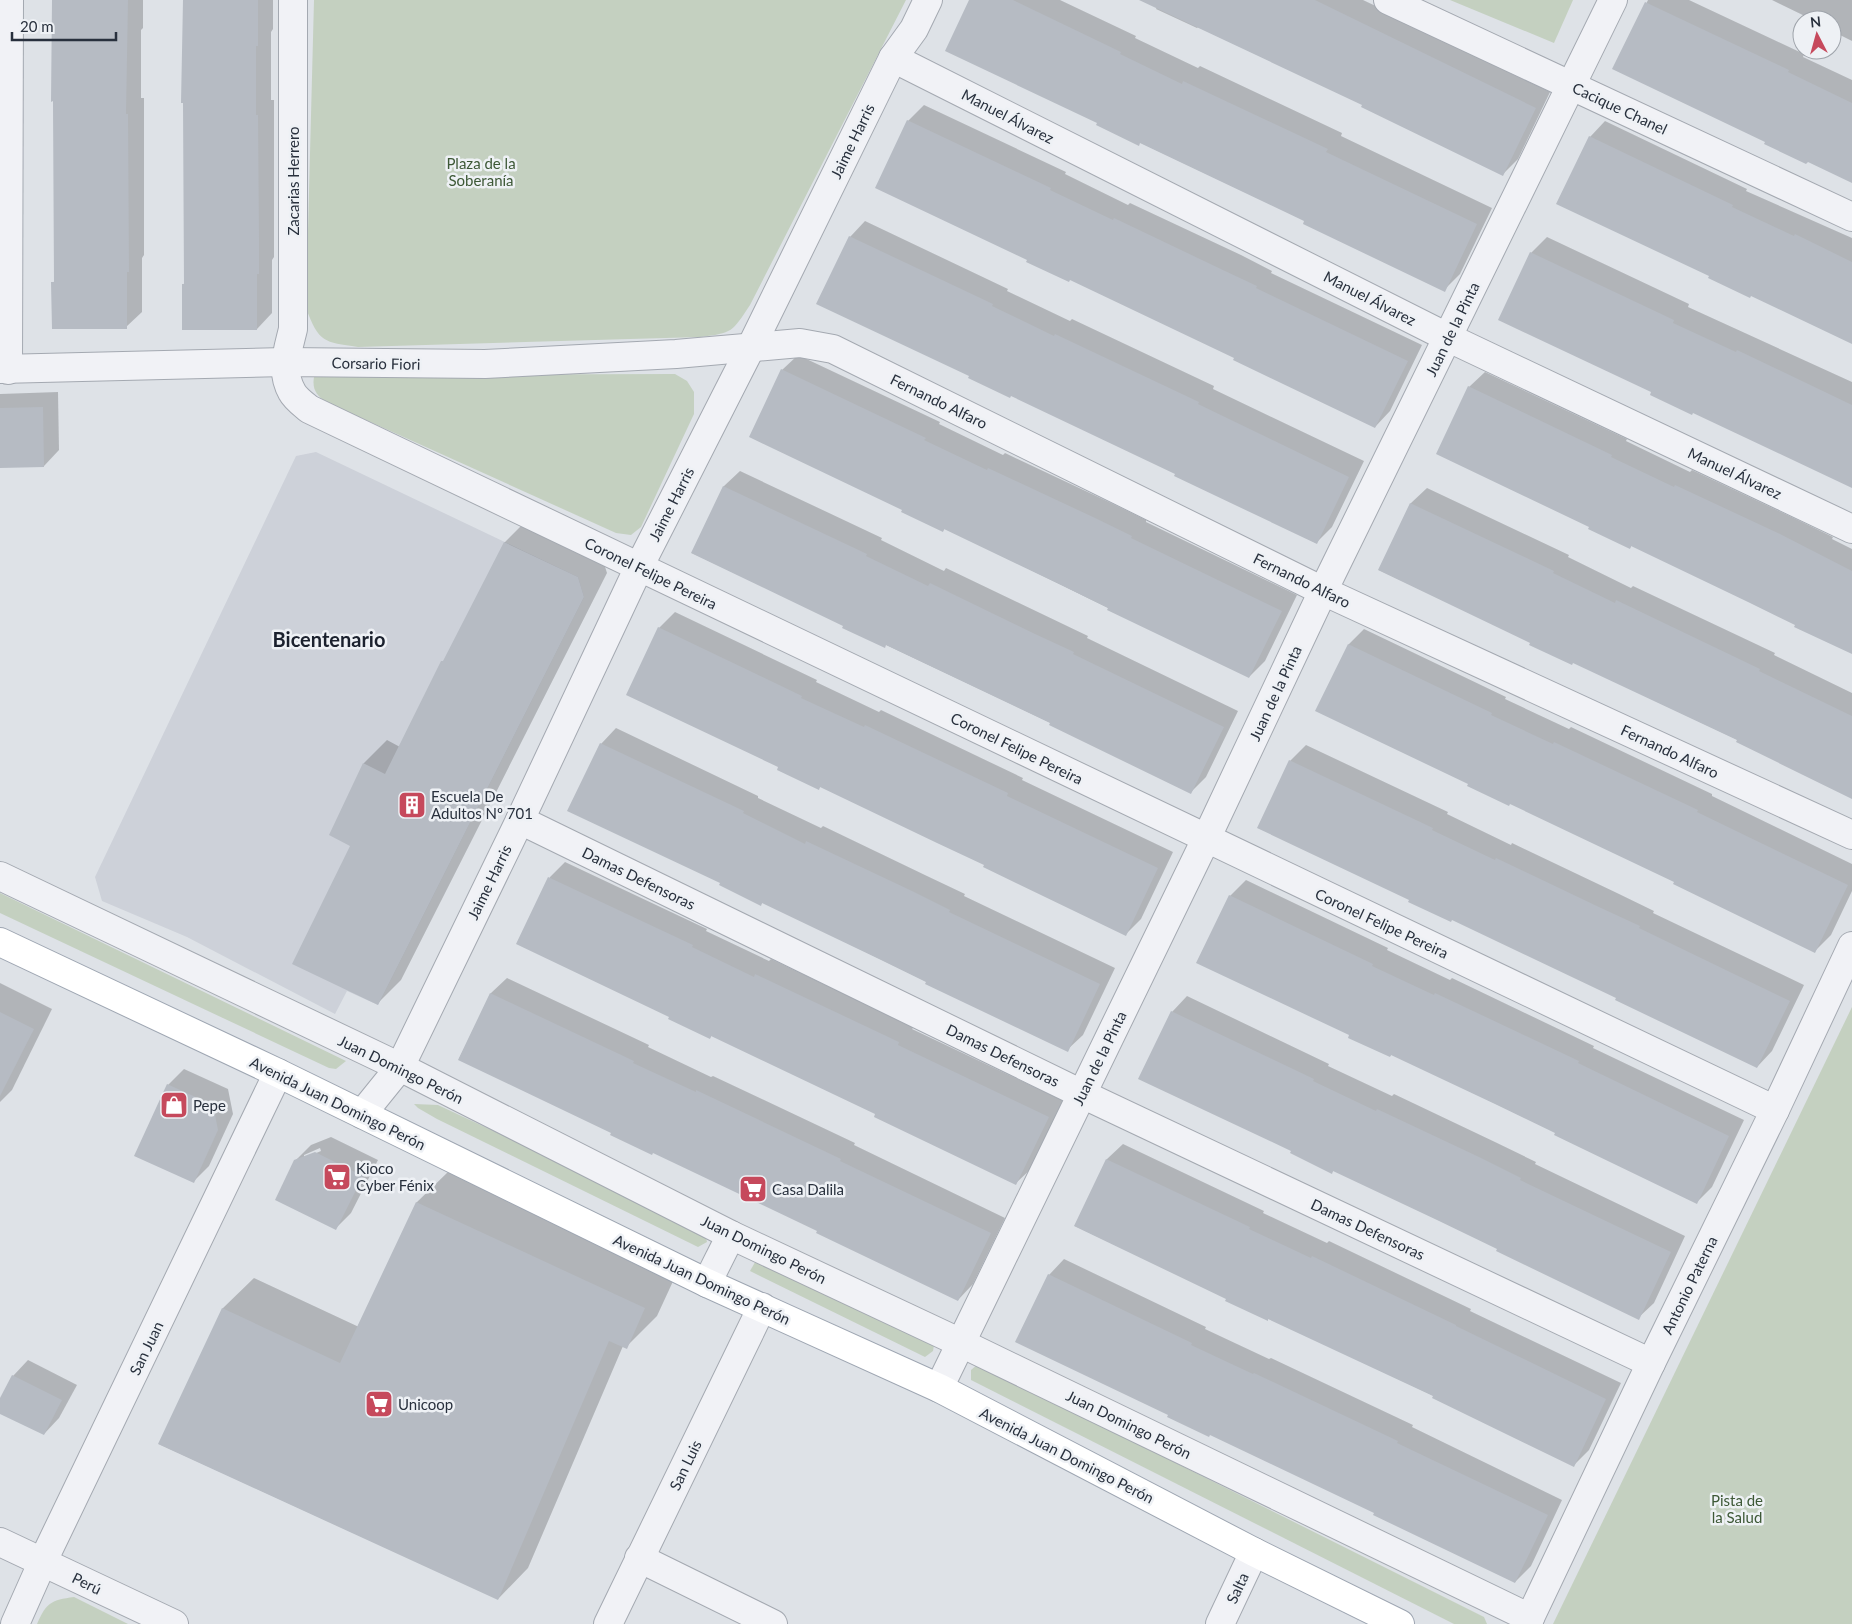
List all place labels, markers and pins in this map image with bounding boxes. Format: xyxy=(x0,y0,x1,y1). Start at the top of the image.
place label: Escuela De Adultos Nº 701 xyxy=(431,787,533,822)
building icon: Escuela De Adultos Nº 701 xyxy=(397,790,427,820)
shop icon: Pepe xyxy=(159,1090,189,1120)
place label: Pepe xyxy=(193,1096,226,1114)
place label: Kioco Cyber Fénix xyxy=(356,1159,435,1194)
supermarket icon: Kioco Cyber Fénix xyxy=(322,1162,352,1192)
supermarket icon: Casa Dalila xyxy=(738,1174,768,1204)
place label: Casa Dalila xyxy=(772,1180,844,1198)
supermarket icon: Unicoop xyxy=(364,1389,394,1419)
place label: Unicoop xyxy=(398,1395,453,1413)

